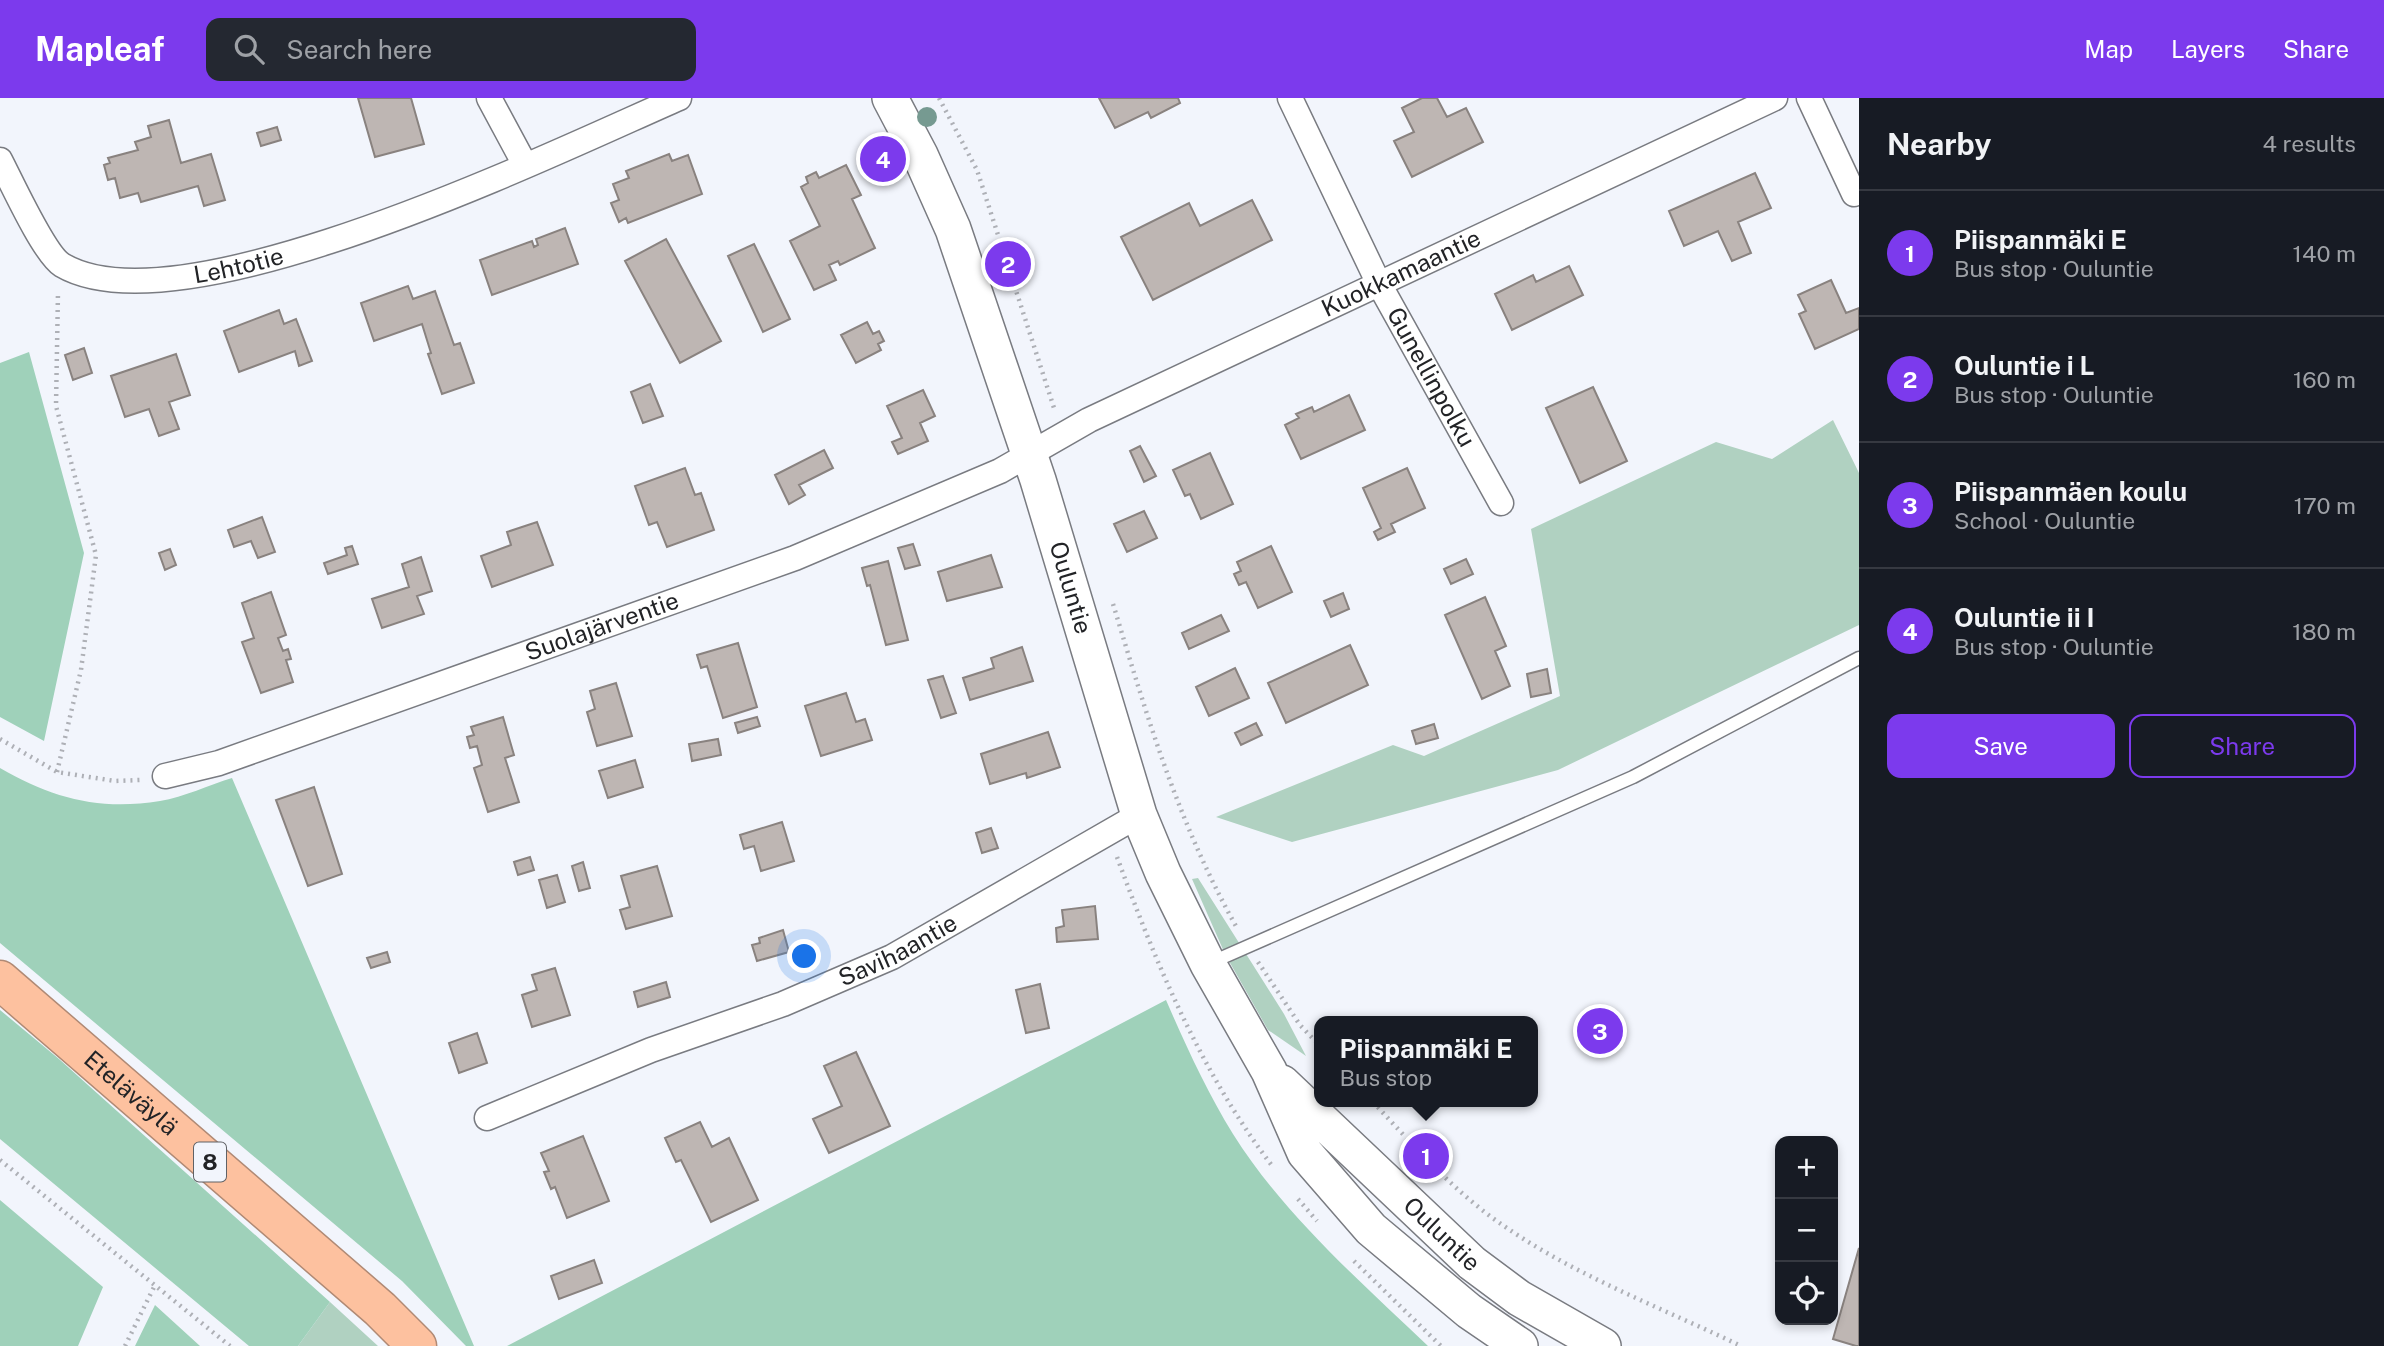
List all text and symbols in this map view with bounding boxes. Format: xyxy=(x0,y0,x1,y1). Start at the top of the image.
search box xyxy=(206,18,696,81)
text: Mapleaf xyxy=(35,30,164,68)
icon: search xyxy=(230,30,268,68)
text: Search here xyxy=(286,34,432,65)
text: Map xyxy=(2084,35,2133,63)
text: Layers xyxy=(2171,35,2245,63)
text: Share xyxy=(2283,35,2349,63)
text: Nearby xyxy=(1887,126,1991,162)
text: 4 results xyxy=(2262,130,2356,157)
pin: 4 xyxy=(860,133,906,185)
street label: Kuokkamaantie xyxy=(1317,223,1485,322)
text: Piispanmäki E xyxy=(1954,224,2127,255)
pin: 2 xyxy=(985,238,1031,290)
text: 1 xyxy=(1905,240,1915,267)
text: 140 m xyxy=(2293,240,2356,267)
street label: Lehtotie xyxy=(191,241,286,288)
text: Bus stop · Ouluntie xyxy=(1954,255,2154,282)
street label: Gunellinpolku xyxy=(1382,302,1482,451)
text: Ouluntie i L xyxy=(1954,350,2095,381)
text: 2 xyxy=(1903,366,1917,393)
text: 160 m xyxy=(2293,366,2356,393)
text: Bus stop · Ouluntie xyxy=(1954,381,2154,408)
text: Piispanmäen koulu xyxy=(1954,476,2187,507)
text: 3 xyxy=(1902,492,1918,519)
text: 170 m xyxy=(2294,492,2356,519)
text: School · Ouluntie xyxy=(1954,507,2135,534)
street label: Ouluntie xyxy=(1044,538,1099,637)
street label: Suolajärventie xyxy=(521,586,682,666)
text: Ouluntie ii I xyxy=(1954,602,2095,633)
text: 4 xyxy=(1902,618,1918,645)
text: 180 m xyxy=(2292,618,2356,645)
text: Bus stop · Ouluntie xyxy=(1954,633,2154,660)
button: Save xyxy=(1887,714,2115,778)
button: Share xyxy=(2129,714,2356,778)
street label: Savihaantie xyxy=(834,908,962,991)
your location xyxy=(787,939,821,973)
pin: 3 xyxy=(1577,1005,1623,1057)
popup xyxy=(1314,1016,1538,1107)
text: Piispanmäki E xyxy=(1340,1033,1512,1064)
street label: Eteläväylä xyxy=(79,1044,184,1141)
text: Bus stop xyxy=(1340,1064,1432,1091)
pin: 1 xyxy=(1403,1130,1449,1182)
map controls xyxy=(1775,1136,1838,1325)
button: + xyxy=(1775,1136,1838,1199)
road number: 8 xyxy=(194,1142,226,1182)
street label: Ouluntie xyxy=(1398,1191,1486,1276)
button: − xyxy=(1775,1199,1838,1262)
button: locate xyxy=(1775,1262,1838,1325)

